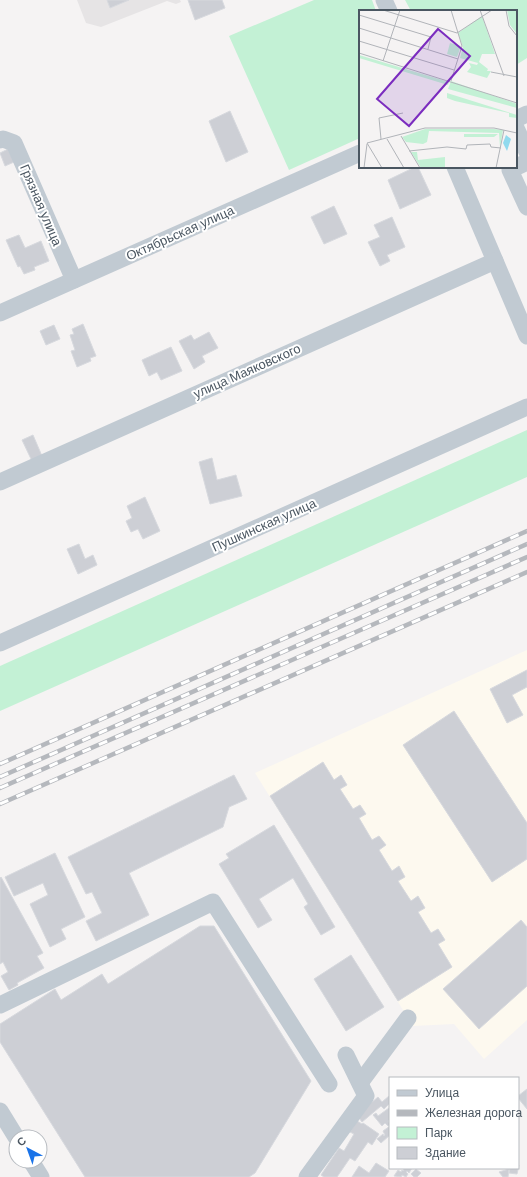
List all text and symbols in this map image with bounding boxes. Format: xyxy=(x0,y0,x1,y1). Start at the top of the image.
inset map xyxy=(359,10,517,168)
street label: Грязная улица xyxy=(17,162,65,249)
street label: Октябрьская улица xyxy=(124,202,237,264)
street label: улица Маяковского xyxy=(191,341,303,401)
street label: Пушкинская улица xyxy=(210,495,319,555)
legend xyxy=(389,1077,519,1169)
text: Улица xyxy=(425,1086,459,1100)
text: Железная дорога xyxy=(425,1106,522,1120)
text: Парк xyxy=(425,1126,453,1140)
north arrow xyxy=(8,1129,48,1169)
text: С xyxy=(15,1134,28,1149)
text: Здание xyxy=(425,1146,466,1160)

